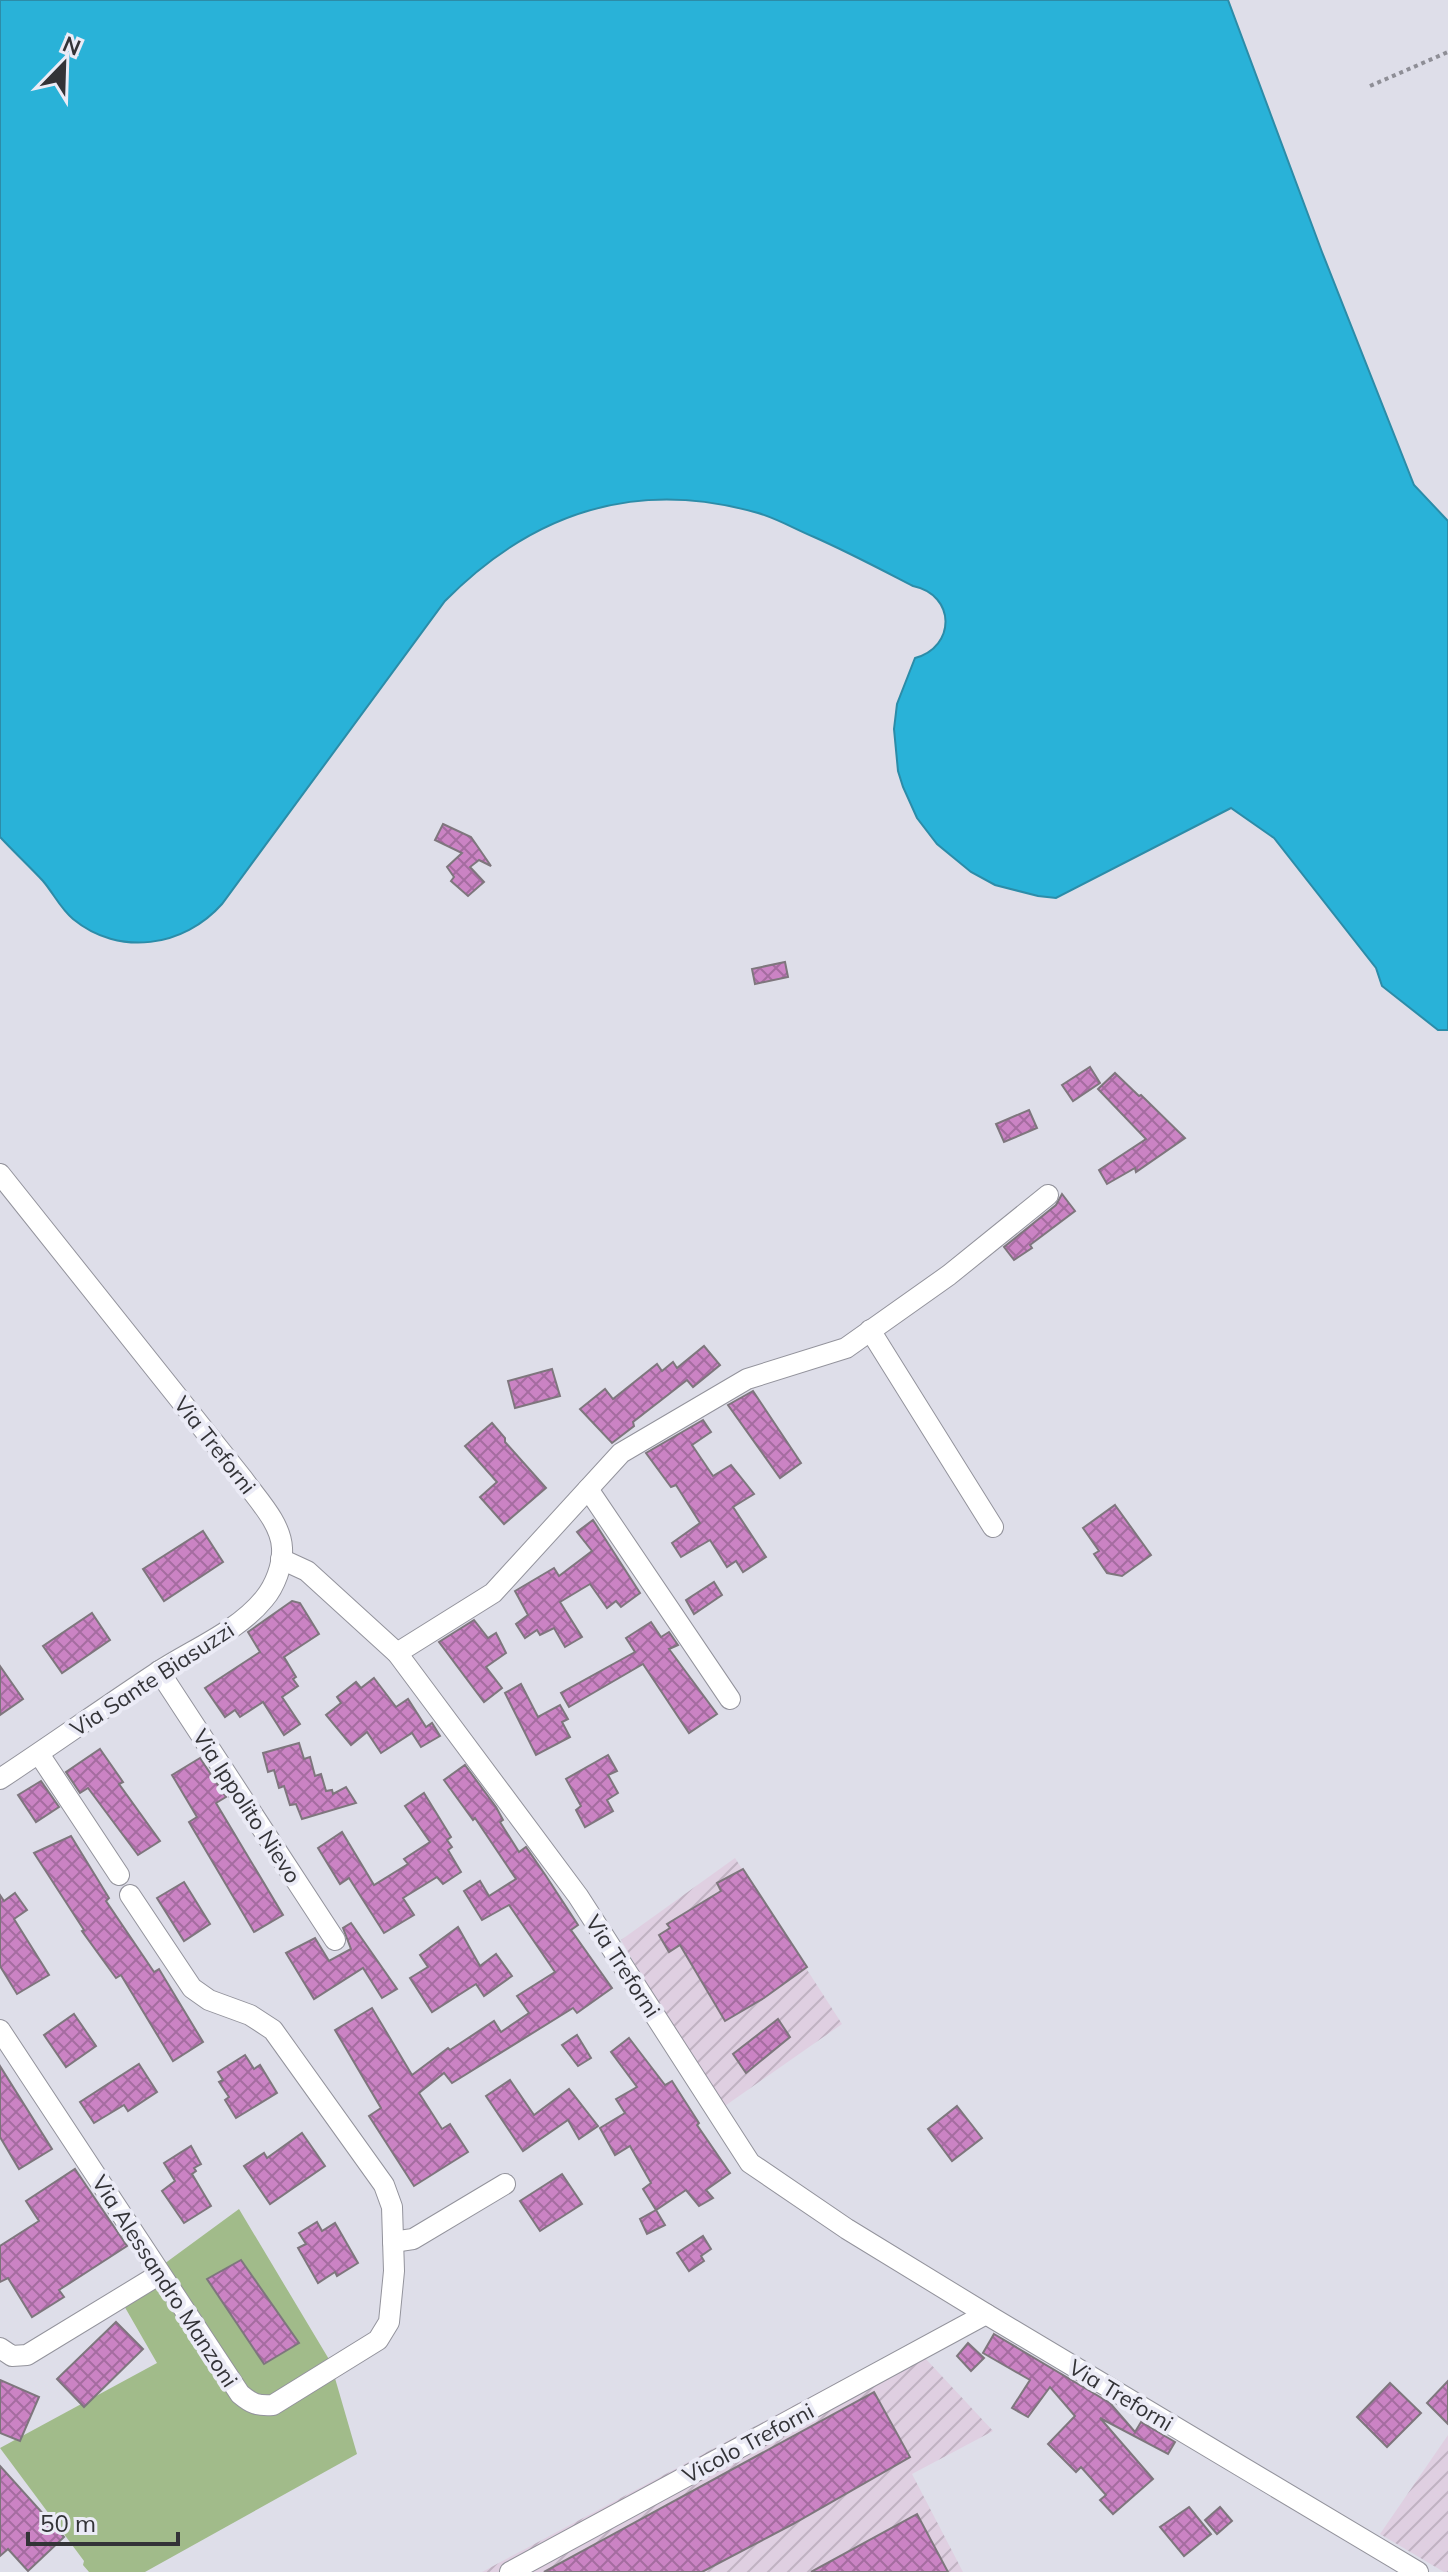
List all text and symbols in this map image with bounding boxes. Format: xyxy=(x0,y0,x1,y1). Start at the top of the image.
north arrow xyxy=(24,24,104,104)
text: N xyxy=(59,29,85,62)
street label: Via Treforni xyxy=(168,1390,262,1500)
street label: Via Sante Biasuzzi xyxy=(65,1616,239,1742)
street label: Via Ippolito Nievo xyxy=(187,1724,307,1888)
street label: Via Treforni xyxy=(579,1909,667,2023)
street label: Via Alessandro Manzoni xyxy=(86,2170,244,2392)
street label: Via Treforni xyxy=(1064,2353,1178,2437)
street label: Vicolo Treforni xyxy=(678,2397,818,2489)
scale bar xyxy=(28,2496,178,2546)
text: 50 m xyxy=(40,2508,96,2538)

